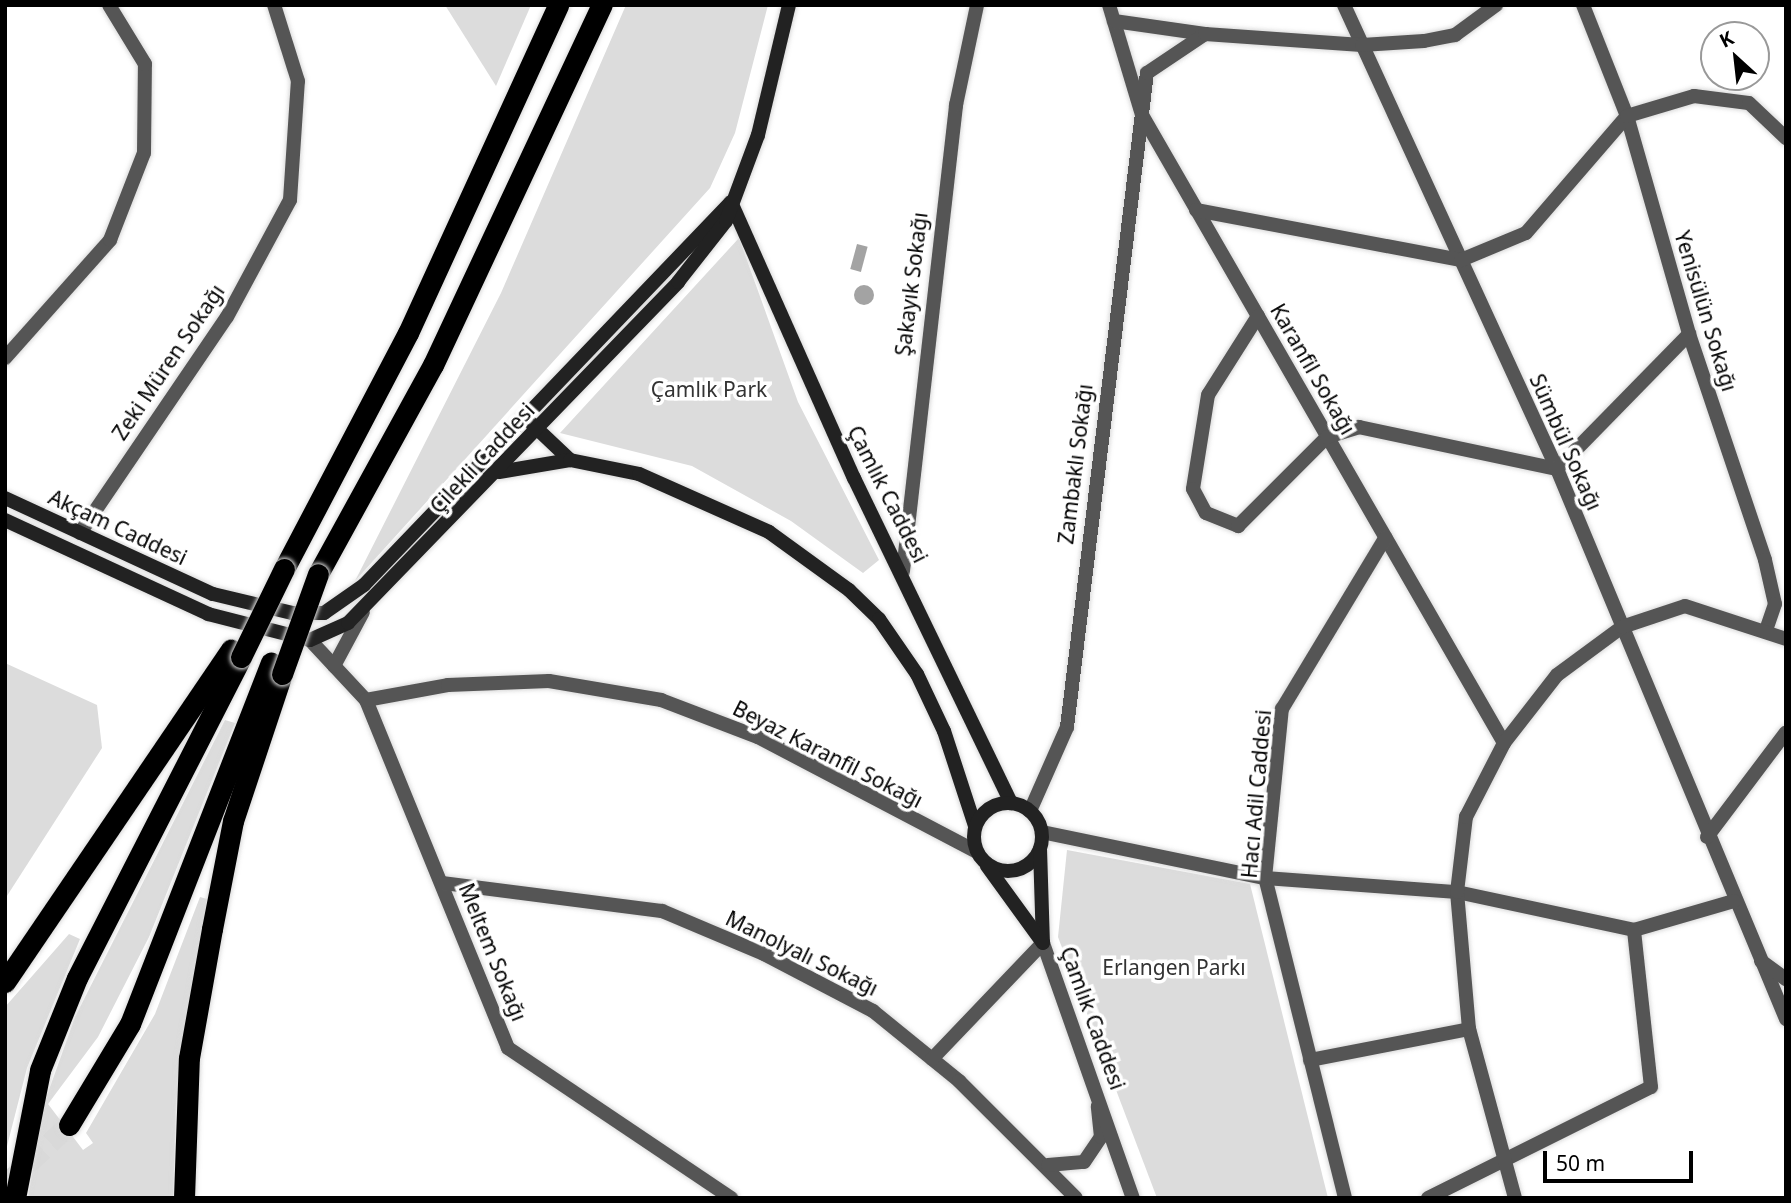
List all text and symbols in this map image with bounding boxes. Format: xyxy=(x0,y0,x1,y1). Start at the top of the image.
north arrow xyxy=(1700,21,1770,91)
text: K xyxy=(1715,25,1738,54)
street label: Şakayık Sokağı xyxy=(890,211,932,357)
street label: Yenisülün Sokağı xyxy=(1670,228,1742,394)
street label: Zeki Müren Sokağı xyxy=(107,279,229,445)
street label: Karanfil Sokağı xyxy=(1265,299,1361,439)
street label: Sümbül Sokağı xyxy=(1525,370,1607,514)
park label: Çamlık Park xyxy=(651,376,767,402)
street label: Zambaklı Sokağı xyxy=(1053,382,1097,546)
street label: Çilekli Caddesi xyxy=(424,398,540,518)
street label: Çamlık Caddesi xyxy=(843,421,933,567)
street label: Akçam Caddesi xyxy=(45,484,191,570)
street label: Beyaz Karanfil Sokağı xyxy=(729,695,927,813)
street label: Hacı Adil Caddesi xyxy=(1236,709,1276,879)
street label: Meltem Sokağı xyxy=(454,879,532,1025)
street label: Manolyalı Sokağı xyxy=(722,905,882,1001)
street label: Çamlık Caddesi xyxy=(1055,943,1131,1093)
park label: Erlangen Parkı xyxy=(1102,954,1246,980)
scale bar xyxy=(1546,1136,1696,1180)
text: 50 m xyxy=(1556,1149,1605,1177)

